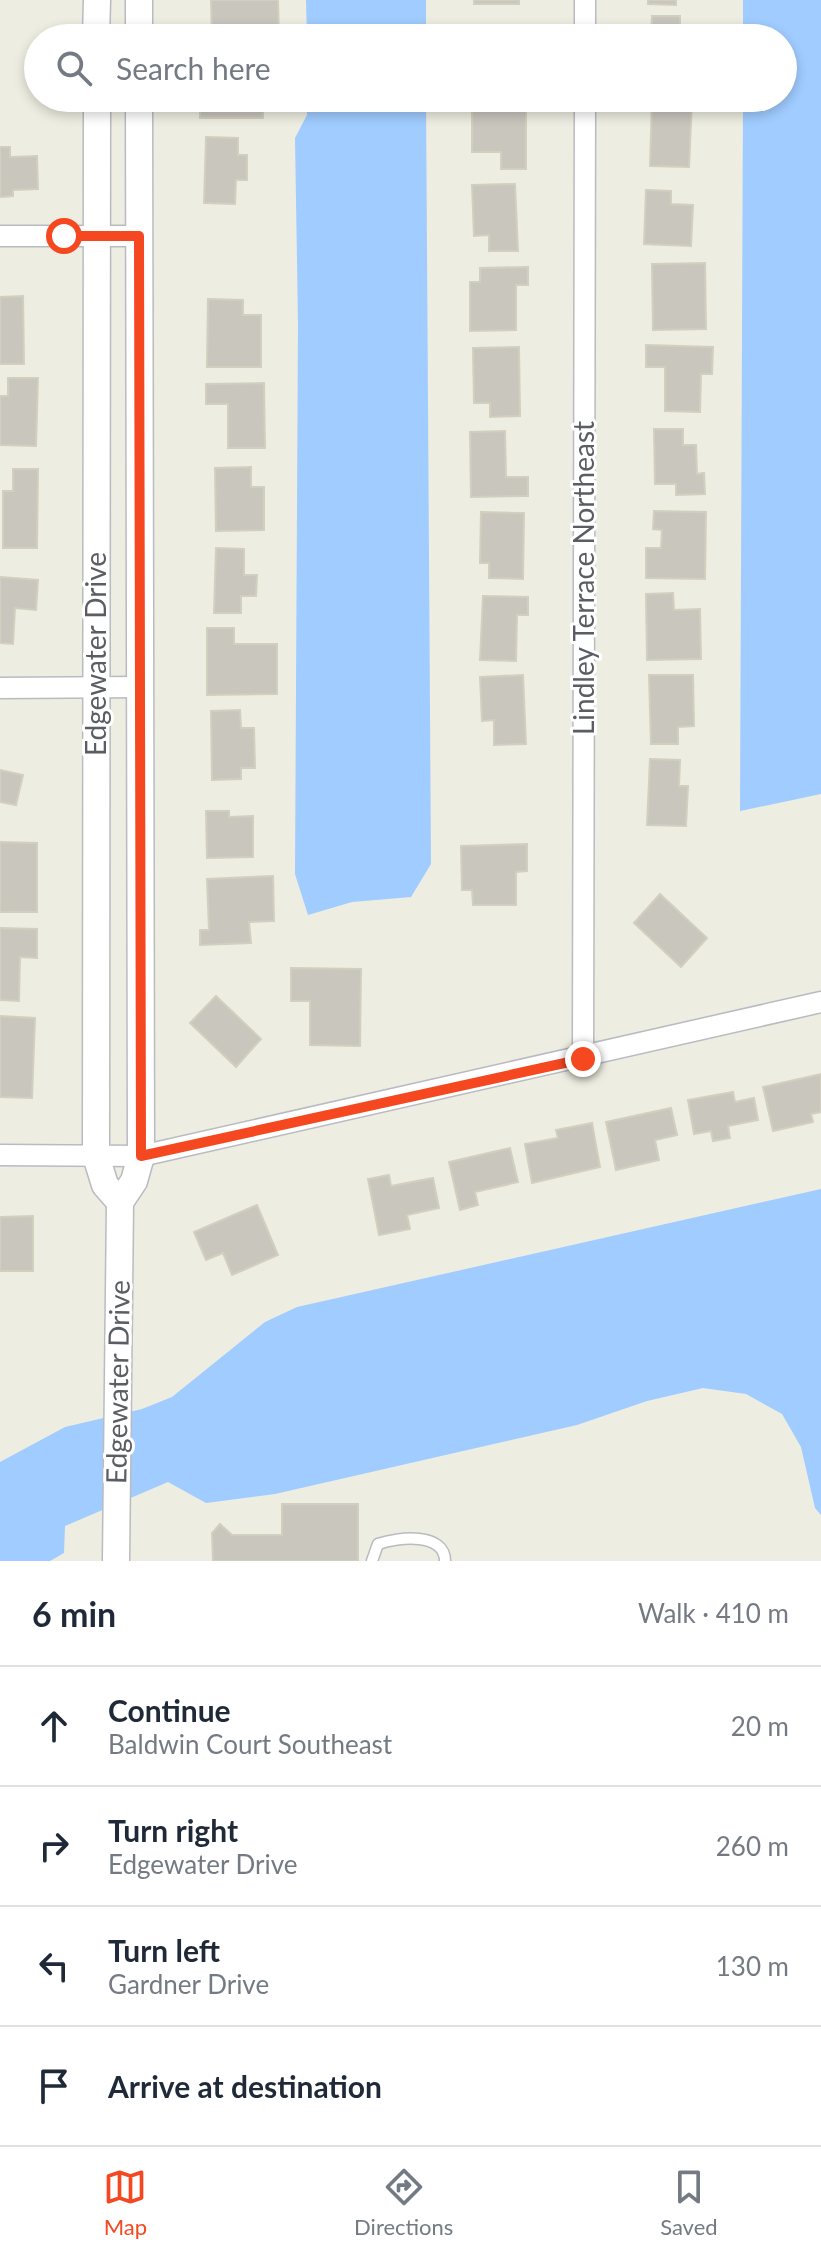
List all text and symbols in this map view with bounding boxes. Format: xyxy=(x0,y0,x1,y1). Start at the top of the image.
search box xyxy=(24,24,797,112)
icon: search xyxy=(52,46,96,90)
text: Search here xyxy=(116,50,271,86)
route start xyxy=(46,218,82,254)
street label: Lindley Terrace Northeast xyxy=(566,421,600,735)
street label: Edgewater Drive xyxy=(78,552,112,756)
route end xyxy=(565,1041,601,1077)
street label: Edgewater Drive xyxy=(98,1280,136,1484)
text: 6 min xyxy=(32,1593,116,1634)
text: Walk · 410 m xyxy=(638,1597,789,1629)
text: Continue xyxy=(108,1692,231,1728)
icon: ahead xyxy=(32,1704,76,1748)
text: 20 m xyxy=(731,1710,789,1742)
text: Baldwin Court Southeast xyxy=(108,1728,392,1760)
text: Turn right xyxy=(108,1812,238,1848)
icon: right xyxy=(32,1824,76,1868)
text: 260 m xyxy=(716,1830,789,1862)
text: Edgewater Drive xyxy=(108,1848,298,1880)
text: Turn left xyxy=(108,1932,220,1968)
icon: left xyxy=(32,1944,76,1988)
text: 130 m xyxy=(716,1950,789,1982)
text: Gardner Drive xyxy=(108,1968,269,2000)
icon: arrive xyxy=(32,2064,76,2108)
text: Arrive at destination xyxy=(108,2068,382,2104)
tab: Map xyxy=(103,2165,147,2240)
tab: Directions xyxy=(354,2165,453,2240)
tab: Saved xyxy=(660,2165,718,2240)

